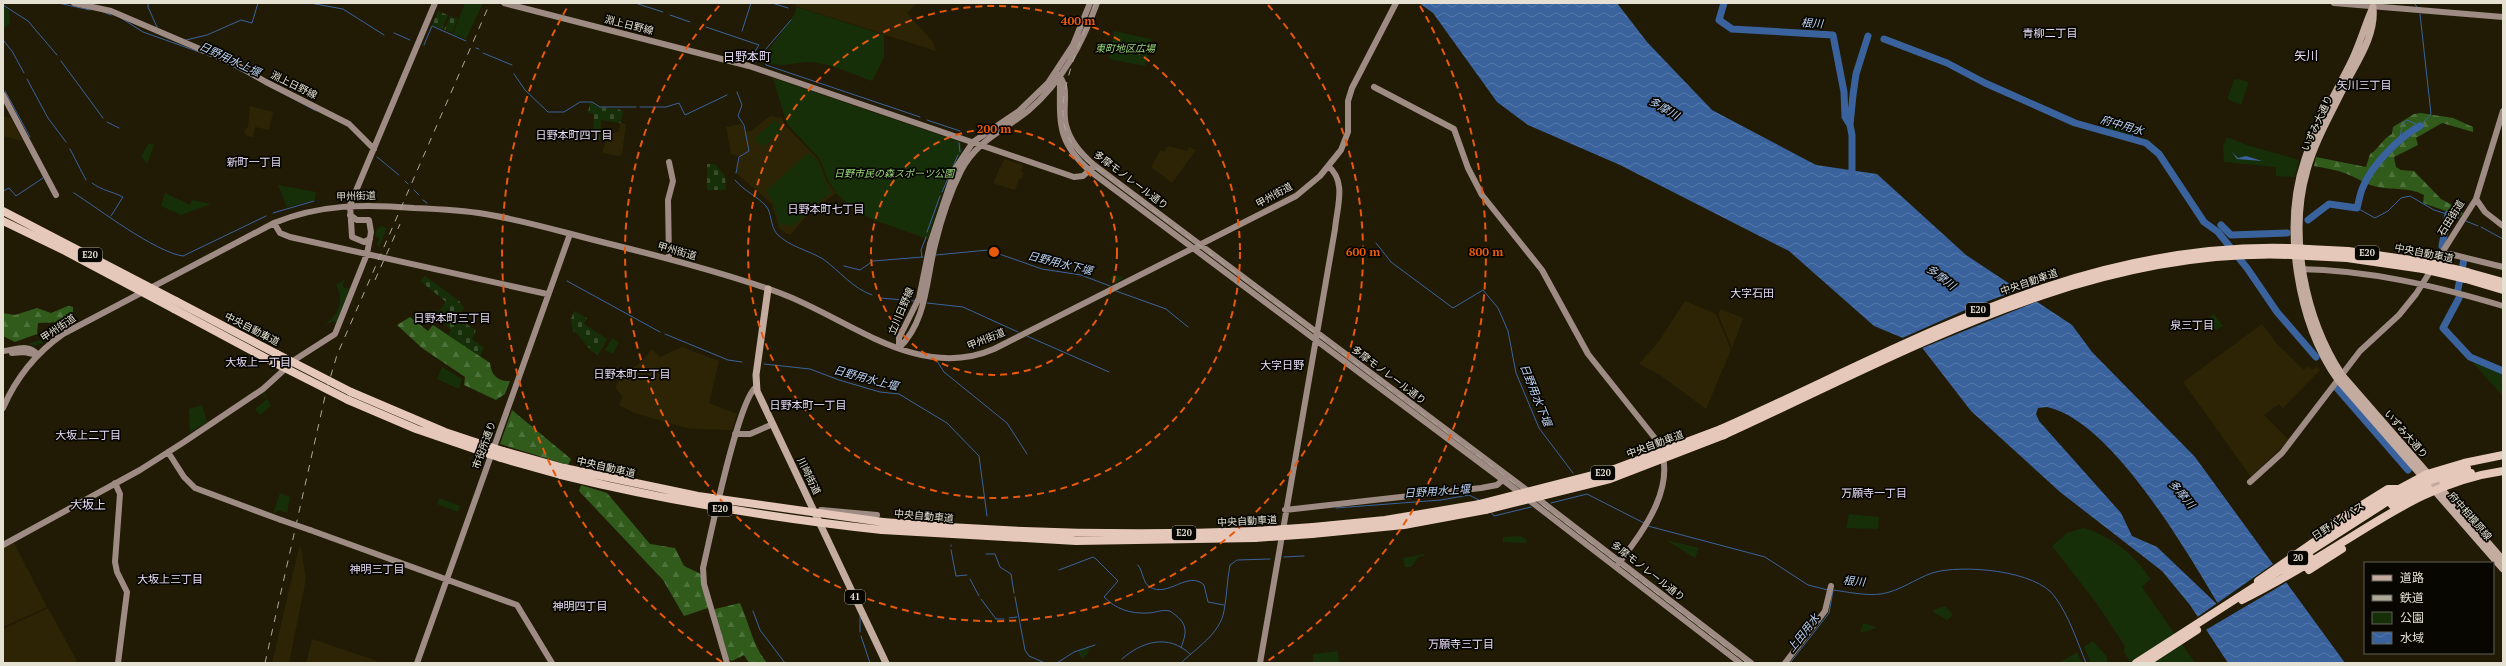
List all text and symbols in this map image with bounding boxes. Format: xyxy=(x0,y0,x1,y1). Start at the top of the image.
street label: 淵上日野線 xyxy=(603,13,655,37)
text: 400 m xyxy=(1061,13,1095,28)
water label: 根川 xyxy=(1801,15,1824,31)
district label: 青柳二丁目 xyxy=(2023,26,2078,40)
water label: 日野用水上堰 xyxy=(197,39,265,80)
park label: 東町地区広場 xyxy=(1095,42,1156,55)
district label: 矢川 xyxy=(2294,48,2318,63)
district label: 日野本町 xyxy=(723,49,771,64)
street label: 淵上日野線 xyxy=(269,68,319,102)
district label: 矢川三丁目 xyxy=(2337,78,2392,92)
street label: いずみ大通り xyxy=(2298,93,2336,153)
water label: 多摩川 xyxy=(1646,94,1683,123)
water label: 府中用水 xyxy=(2099,112,2146,138)
text: 200 m xyxy=(977,121,1011,136)
district label: 日野本町四丁目 xyxy=(536,128,613,142)
street label: 多摩モノレール通り xyxy=(1091,148,1171,212)
district label: 新町一丁目 xyxy=(227,155,282,169)
park label: 日野市民の森スポーツ公園 xyxy=(834,167,956,180)
street label: 甲州街道 xyxy=(1253,180,1295,210)
street label: 甲州街道 xyxy=(336,189,376,203)
street label: 石田街道 xyxy=(2435,198,2467,238)
district label: 日野本町七丁目 xyxy=(788,202,865,216)
street label: 甲州街道 xyxy=(656,239,698,263)
street label: 中央自動車道 xyxy=(2393,241,2455,265)
text: 600 m xyxy=(1346,244,1380,259)
text: 800 m xyxy=(1469,244,1503,259)
centre of rings xyxy=(987,245,1001,259)
road number: E20 xyxy=(2355,246,2379,260)
road number: E20 xyxy=(78,248,102,262)
water label: 日野用水下堰 xyxy=(1026,248,1096,278)
water label: 多摩川 xyxy=(1924,261,1959,293)
street label: 中央自動車道 xyxy=(1999,266,2059,298)
street label: 立川日野線 xyxy=(885,285,917,337)
district label: 大字石田 xyxy=(1730,286,1774,300)
road number: E20 xyxy=(1966,303,1990,317)
street label: 中央自動車道 xyxy=(222,310,282,348)
street label: 甲州街道 xyxy=(38,311,78,345)
district label: 日野本町三丁目 xyxy=(414,311,491,325)
district label: 泉三丁目 xyxy=(2170,318,2214,332)
street label: 甲州街道 xyxy=(965,325,1007,353)
street label: 多摩モノレール通り xyxy=(1349,343,1429,407)
district label: 大坂上一丁目 xyxy=(225,355,291,369)
district label: 大字日野 xyxy=(1260,358,1304,372)
water label: 日野用水下堰 xyxy=(1517,362,1556,430)
water label: 日野用水上堰 xyxy=(832,363,902,394)
district label: 日野本町二丁目 xyxy=(594,367,671,381)
district label: 日野本町一丁目 xyxy=(770,398,847,412)
street label: いずみ大通り xyxy=(2381,407,2431,461)
street label: 市役所通り xyxy=(469,419,499,471)
district label: 大坂上二丁目 xyxy=(55,428,121,442)
street label: 中央自動車道 xyxy=(1625,428,1685,460)
street label: 中央自動車道 xyxy=(575,454,637,480)
street label: 川崎街道 xyxy=(794,455,824,497)
road number: E20 xyxy=(1591,466,1615,480)
water label: 多摩川 xyxy=(2166,477,2199,512)
water label: 日野用水上堰 xyxy=(1404,482,1472,500)
district label: 万願寺一丁目 xyxy=(1841,486,1907,500)
street label: 府中相模原線 xyxy=(2445,489,2495,543)
district label: 大坂上 xyxy=(70,497,106,512)
street label: 日野バイパス xyxy=(2309,499,2367,543)
road number: E20 xyxy=(708,502,732,516)
street label: 中央自動車道 xyxy=(894,507,954,525)
street label: 中央自動車道 xyxy=(1217,513,1277,529)
road number: E20 xyxy=(1172,526,1196,540)
street label: 多摩モノレール通り xyxy=(1609,538,1687,604)
road number: 20 xyxy=(2288,551,2308,565)
district label: 神明三丁目 xyxy=(350,562,405,576)
legend xyxy=(2364,562,2494,654)
text: 道路 xyxy=(2400,570,2424,585)
district label: 大坂上三丁目 xyxy=(137,572,203,586)
water label: 根川 xyxy=(1842,573,1867,589)
road number: 41 xyxy=(845,590,865,604)
text: 鉄道 xyxy=(2400,590,2424,605)
district label: 神明四丁目 xyxy=(553,599,608,613)
text: 公園 xyxy=(2400,610,2424,625)
water label: 上田用水 xyxy=(1784,611,1823,655)
text: 水域 xyxy=(2400,630,2424,645)
district label: 万願寺三丁目 xyxy=(1428,637,1494,651)

